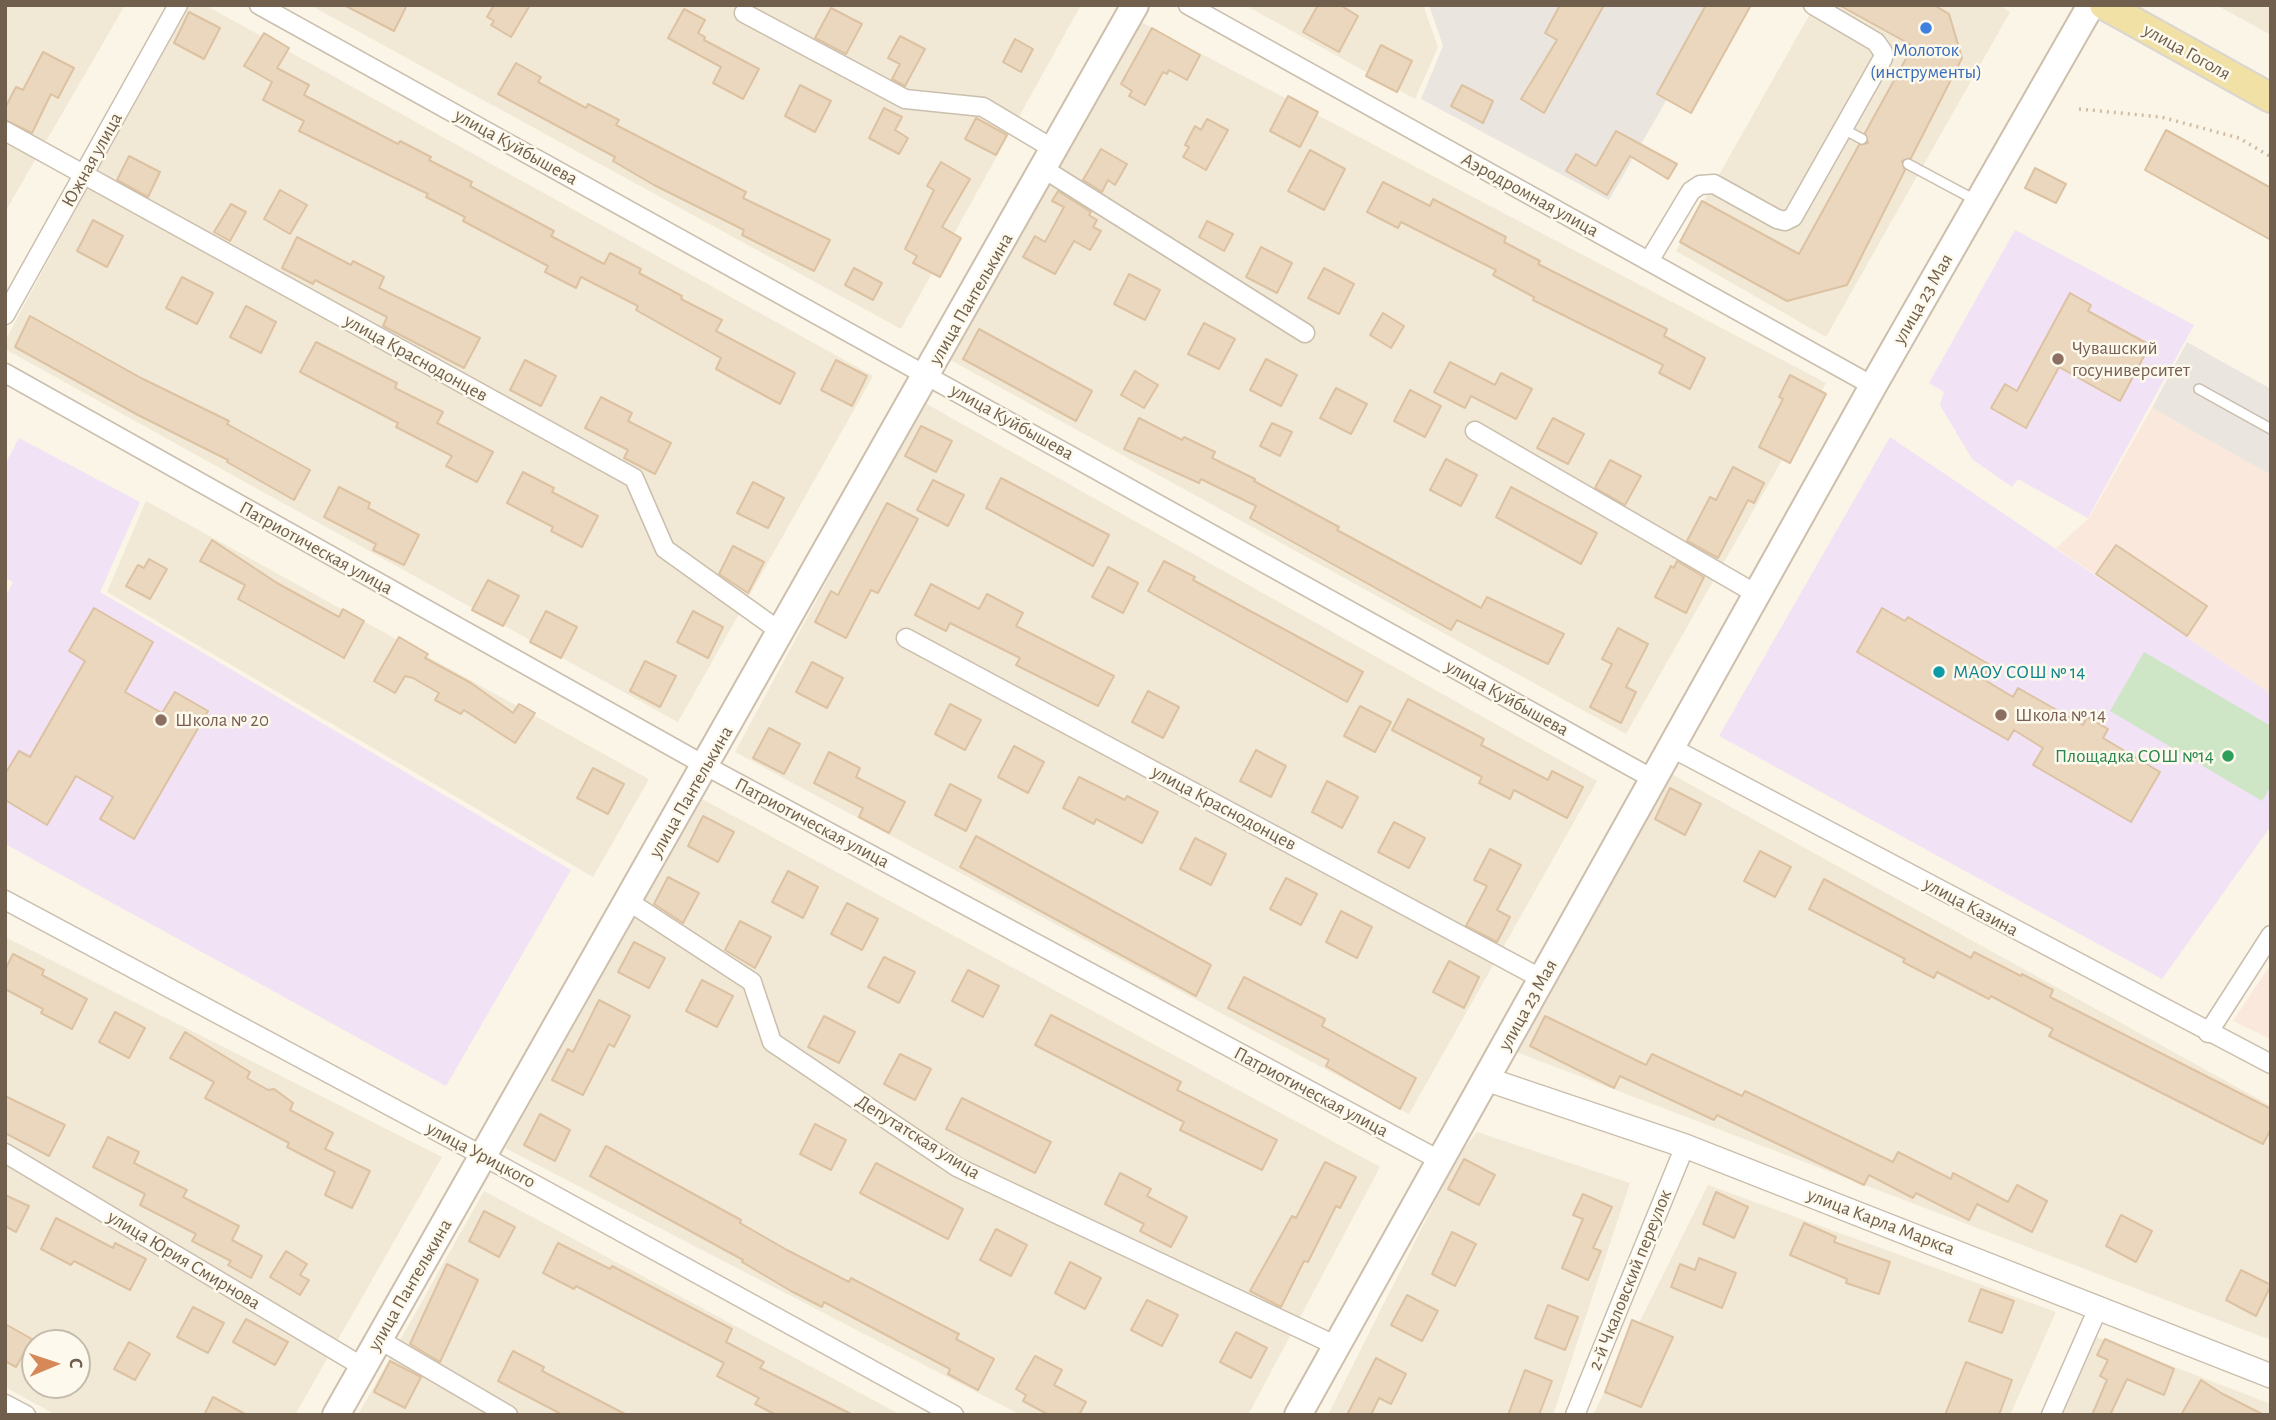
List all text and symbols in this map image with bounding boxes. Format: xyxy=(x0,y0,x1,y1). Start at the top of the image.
street label: улица Гоголя xyxy=(2139,19,2235,85)
marker: Молоток (инструменты) xyxy=(1918,20,1934,36)
place label: Молоток (инструменты) xyxy=(1870,39,1982,83)
street label: улица Куйбышева xyxy=(450,104,582,190)
street label: Южная улица xyxy=(57,109,127,211)
street label: Аэродромная улица xyxy=(1457,148,1603,242)
street label: улица Пантелькина xyxy=(924,229,1018,369)
street label: улица 23 Мая xyxy=(1888,250,1958,348)
street label: улица Краснодонцев xyxy=(340,309,492,407)
place label: Чувашский госуниверситет xyxy=(2072,337,2190,381)
marker: Чувашский госуниверситет xyxy=(2050,351,2066,367)
street label: улица Куйбышева xyxy=(946,379,1078,465)
street label: Патриотическая улица xyxy=(235,496,397,600)
street label: улица Куйбышева xyxy=(1441,655,1573,741)
place label: МАОУ СОШ № 14 xyxy=(1953,661,2085,683)
marker: МАОУ СОШ № 14 xyxy=(1931,664,1947,680)
place label: Школа № 14 xyxy=(2015,704,2106,726)
marker: Школа № 14 xyxy=(1993,707,2009,723)
place label: Школа № 20 xyxy=(175,709,269,731)
marker: Школа № 20 xyxy=(153,712,169,728)
street label: улица Пантелькина xyxy=(644,722,738,862)
place label: Площадка СОШ №14 xyxy=(2055,745,2214,767)
marker: Площадка СОШ №14 xyxy=(2220,748,2236,764)
street label: улица Краснодонцев xyxy=(1148,760,1300,856)
street label: Патриотическая улица xyxy=(731,773,893,873)
street label: улица Казина xyxy=(1920,873,2022,941)
street label: улица 23 Мая xyxy=(1494,955,1562,1055)
street label: Патриотическая улица xyxy=(1230,1042,1392,1142)
street label: Депутатская улица xyxy=(852,1090,984,1184)
street label: улица Урицкого xyxy=(423,1117,539,1193)
street label: улица Карла Маркса xyxy=(1804,1183,1958,1261)
street label: 2-й Чкаловский переулок xyxy=(1583,1186,1677,1374)
street label: улица Юрия Смирнова xyxy=(103,1205,265,1315)
street label: улица Пантелькина xyxy=(363,1215,457,1355)
north arrow xyxy=(21,1329,91,1399)
text: С xyxy=(66,1358,85,1369)

